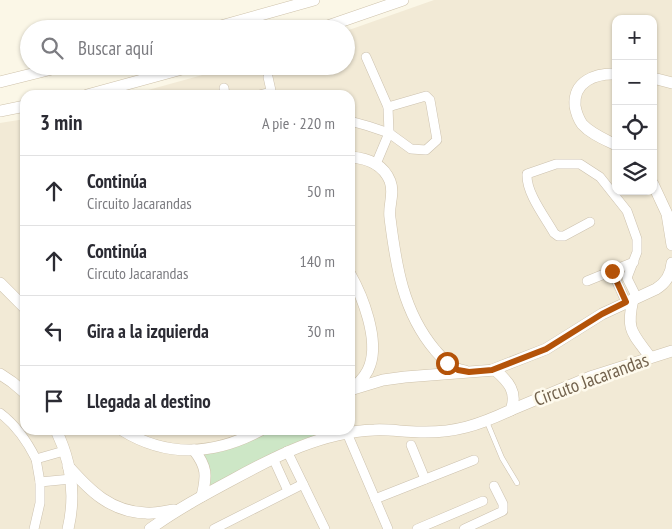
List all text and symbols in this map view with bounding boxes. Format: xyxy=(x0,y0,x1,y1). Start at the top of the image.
map controls xyxy=(612,15,657,195)
button: + xyxy=(612,15,657,60)
search box xyxy=(20,20,355,75)
icon: search xyxy=(38,34,66,62)
text: Buscar aquí xyxy=(78,36,153,60)
button: − xyxy=(612,60,657,105)
button: locate xyxy=(612,105,657,150)
text: 3 min xyxy=(40,109,82,136)
text: A pie · 220 m xyxy=(262,113,335,133)
button: layers xyxy=(612,150,657,195)
text: Continúa xyxy=(87,169,147,193)
icon: ahead xyxy=(40,177,68,205)
text: 50 m xyxy=(307,181,335,201)
text: Circuito Jacarandas xyxy=(87,193,192,213)
text: Continúa xyxy=(87,239,147,263)
icon: ahead xyxy=(40,247,68,275)
text: 140 m xyxy=(300,251,335,271)
route end xyxy=(601,260,624,283)
text: Circuto Jacarandas xyxy=(87,263,188,283)
icon: left xyxy=(40,317,68,345)
text: Gira a la izquierda xyxy=(87,319,209,343)
text: 30 m xyxy=(307,321,335,341)
street label: Circuto Jacarandas xyxy=(530,347,652,411)
route start xyxy=(436,352,459,375)
icon: arrive xyxy=(40,387,68,415)
text: Llegada al destino xyxy=(87,389,211,413)

